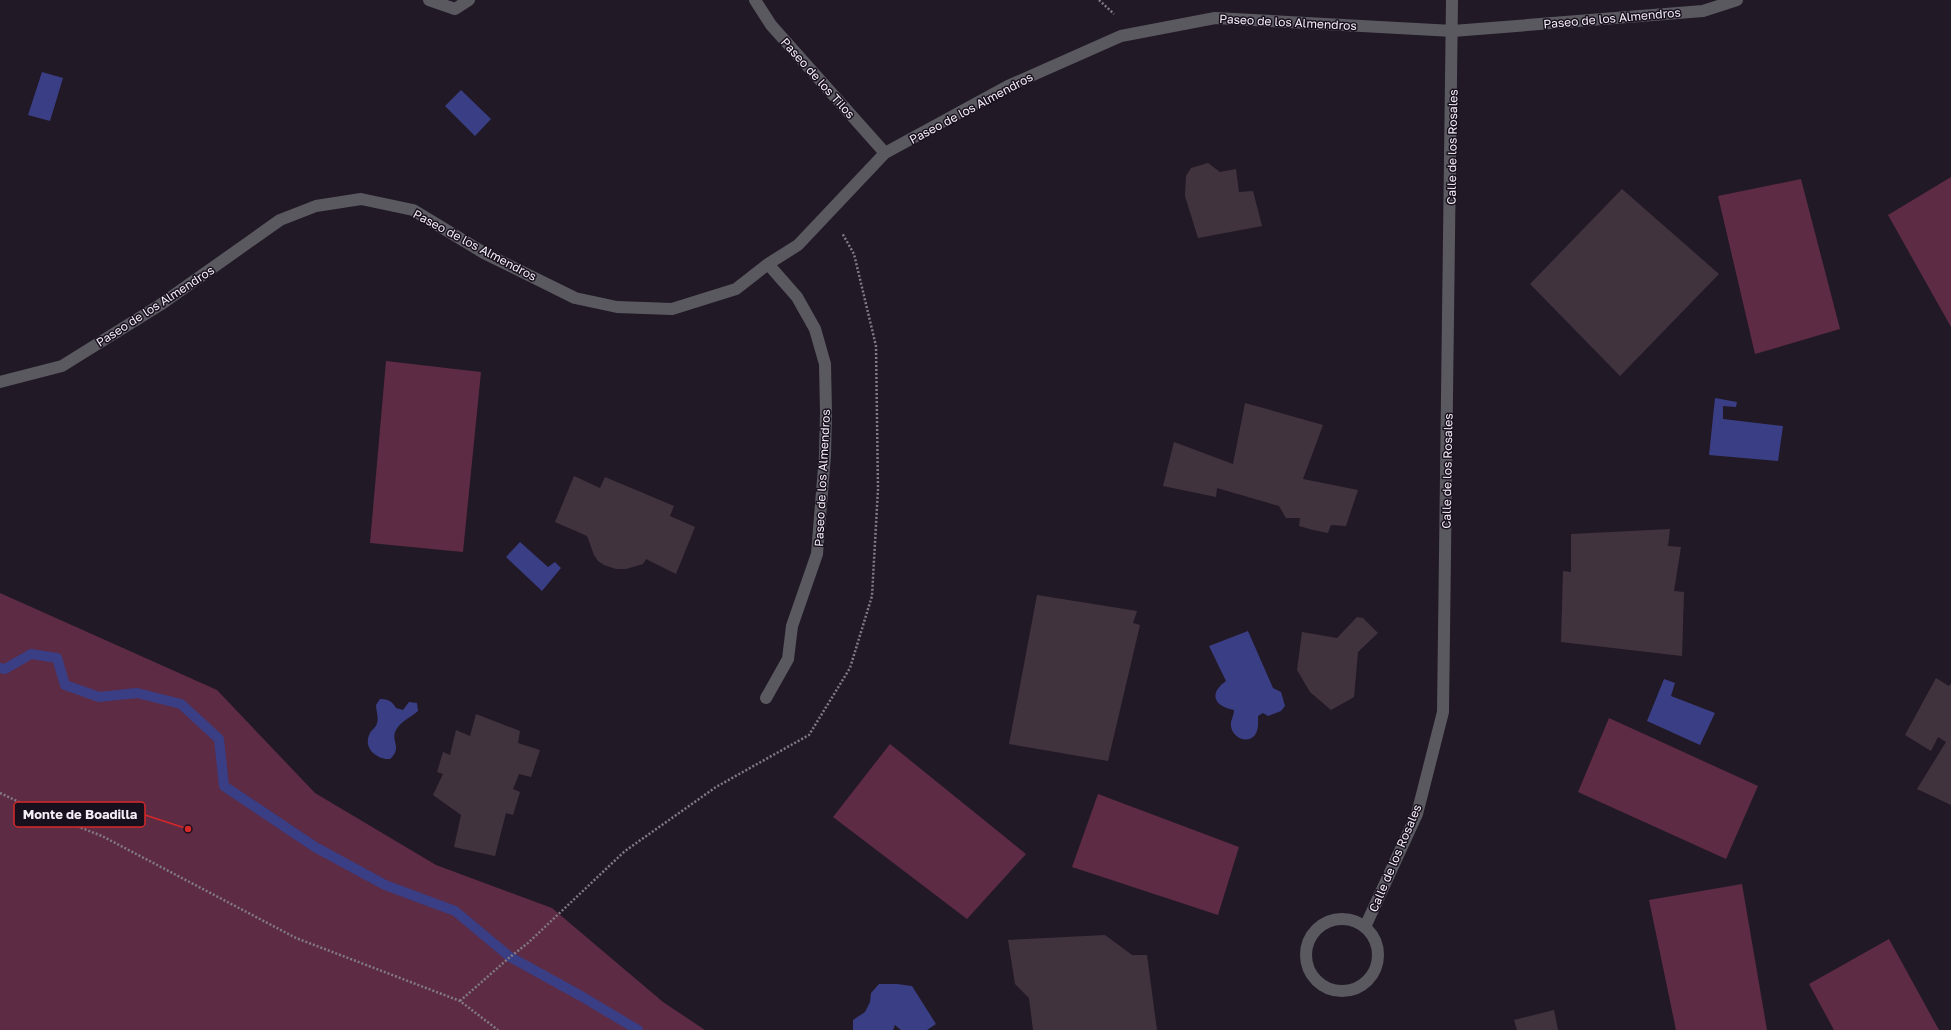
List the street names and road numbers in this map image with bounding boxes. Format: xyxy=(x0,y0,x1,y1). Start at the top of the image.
street label: Paseo de los Almendros xyxy=(1543,5,1681,31)
street label: Paseo de los Almendros xyxy=(1219,11,1357,33)
street label: Paseo de los Tilos xyxy=(778,34,858,122)
street label: Paseo de los Almendros xyxy=(907,69,1035,147)
street label: Calle de los Rosales xyxy=(1443,89,1461,205)
street label: Paseo de los Almendros xyxy=(411,206,539,284)
street label: Paseo de los Almendros xyxy=(93,262,217,350)
street label: Paseo de los Almendros xyxy=(811,409,833,547)
street label: Calle de los Rosales xyxy=(1438,413,1456,529)
street label: Calle de los Rosales xyxy=(1366,802,1424,914)

